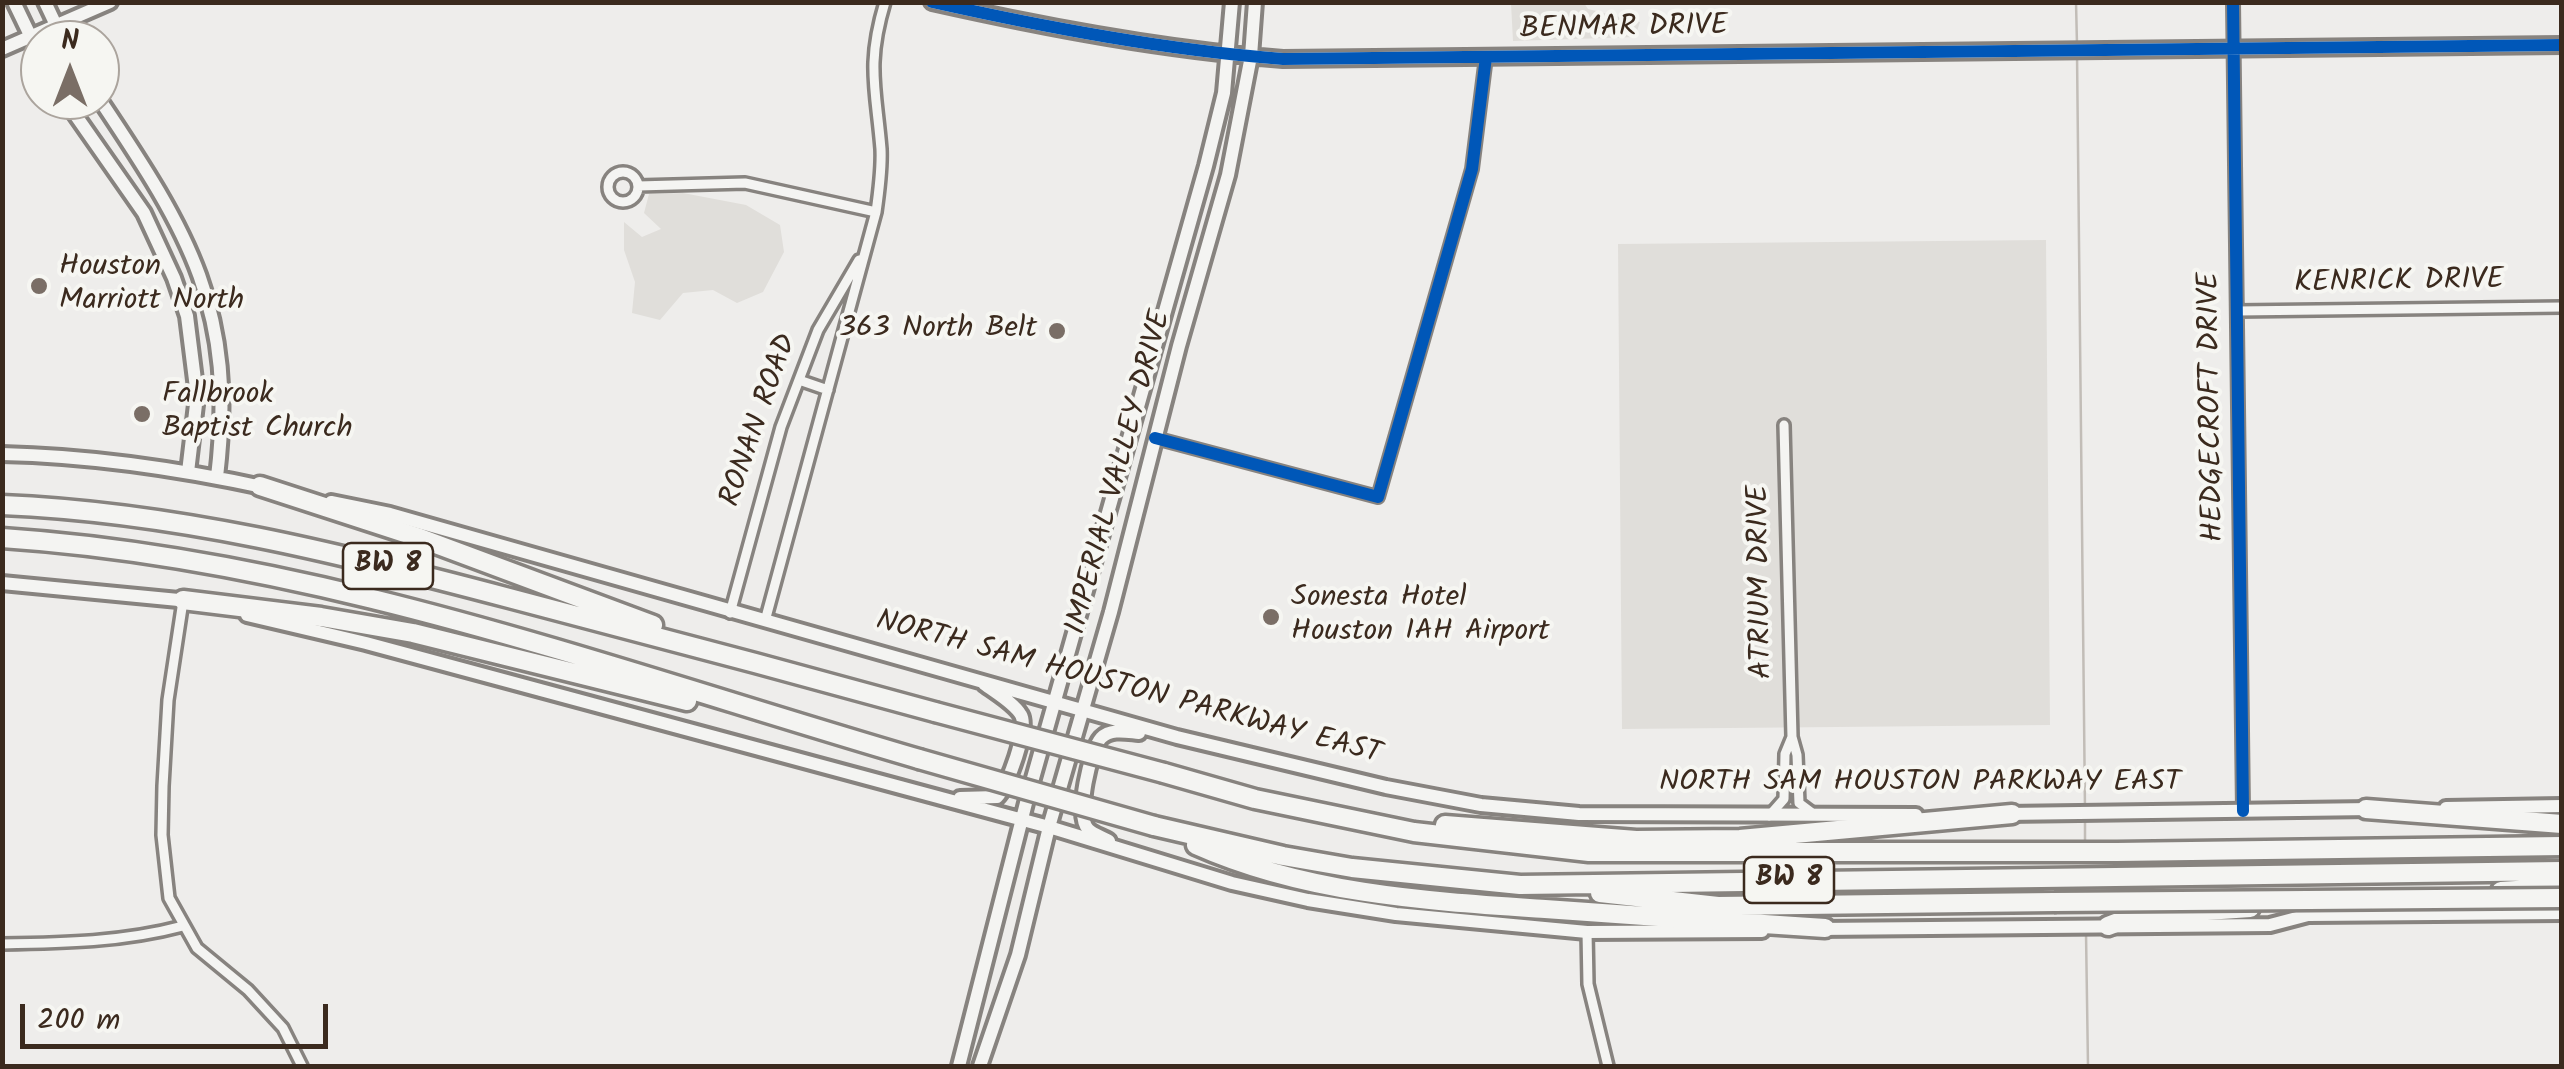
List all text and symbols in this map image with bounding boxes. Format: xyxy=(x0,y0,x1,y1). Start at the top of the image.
street label: BENMAR DRIVE xyxy=(1520,10,1728,50)
text: N xyxy=(61,19,79,64)
north arrow xyxy=(20,20,120,120)
place label: Houston Marriott North xyxy=(59,251,244,322)
street label: KENRICK DRIVE xyxy=(2294,264,2504,304)
street label: HEDGECROFT DRIVE xyxy=(2194,272,2234,542)
marker: Houston Marriott North xyxy=(28,275,50,297)
street label: IMPERIAL VALLEY DRIVE xyxy=(1060,307,1182,639)
place label: 363 North Belt xyxy=(839,313,1037,349)
marker: 363 North Belt xyxy=(1046,320,1068,342)
street label: RONAN ROAD xyxy=(715,330,807,512)
place label: Fallbrook Baptist Church xyxy=(162,379,353,450)
marker: Fallbrook Baptist Church xyxy=(131,403,153,425)
street label: ATRIUM DRIVE xyxy=(1743,484,1783,680)
road number: BW 8 xyxy=(343,543,433,589)
place label: Sonesta Hotel Houston IAH Airport xyxy=(1291,582,1550,652)
street label: NORTH SAM HOUSTON PARKWAY EAST xyxy=(871,605,1385,775)
marker: Sonesta Hotel Houston IAH Airport xyxy=(1260,606,1282,628)
street label: NORTH SAM HOUSTON PARKWAY EAST xyxy=(1659,767,2181,803)
road number: BW 8 xyxy=(1744,857,1834,903)
scale bar xyxy=(25,984,332,1046)
text: 200 m xyxy=(37,997,120,1045)

